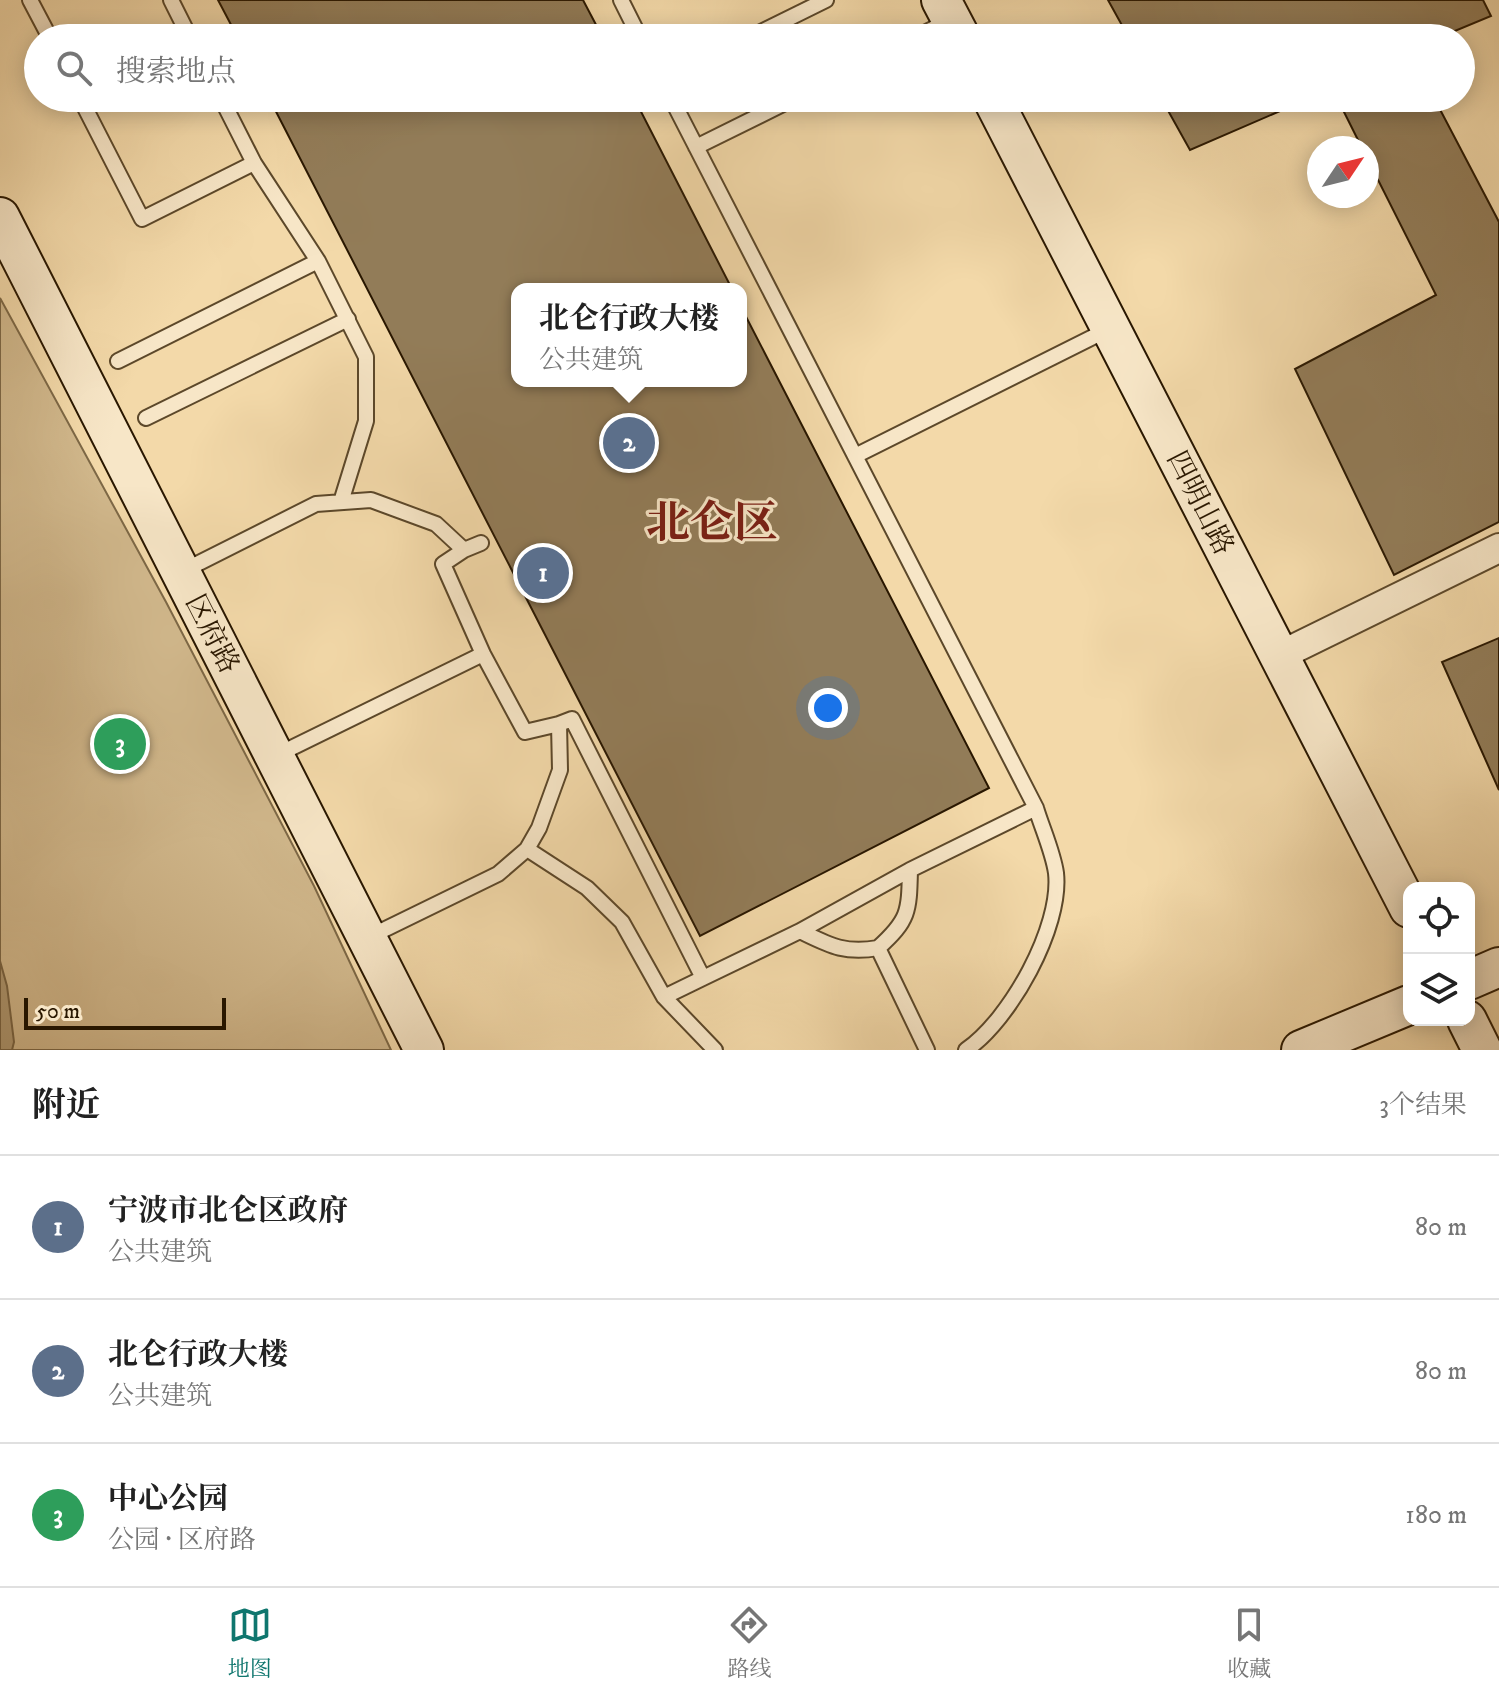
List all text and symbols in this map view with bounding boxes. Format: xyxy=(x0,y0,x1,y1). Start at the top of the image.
search box xyxy=(24,24,1475,112)
icon: search xyxy=(52,46,96,90)
text: 搜索地点 xyxy=(116,54,236,91)
north arrow xyxy=(1307,136,1379,208)
popup xyxy=(511,283,747,387)
text: 北仑行政大楼 xyxy=(539,301,719,338)
text: 公共建筑 xyxy=(539,344,643,377)
pin: 2 xyxy=(603,413,655,473)
street label: 四明山路 xyxy=(1159,445,1241,561)
district label: 北仑区 xyxy=(646,497,778,552)
pin: 1 xyxy=(517,543,569,603)
street label: 区府路 xyxy=(177,589,247,679)
your location xyxy=(808,688,848,728)
pin: 3 xyxy=(94,714,146,774)
map controls xyxy=(1403,882,1475,1026)
button: locate xyxy=(1403,882,1475,954)
button: layers xyxy=(1403,954,1475,1026)
scale bar xyxy=(24,994,226,1030)
text: 50 m xyxy=(36,998,80,1025)
text: 附近 xyxy=(32,1085,100,1127)
text: 3个结果 xyxy=(1379,1089,1467,1122)
text: 宁波市北仑区政府 xyxy=(108,1193,348,1230)
text: 1 xyxy=(53,1211,63,1244)
text: 80 m xyxy=(1415,1211,1467,1244)
text: 公共建筑 xyxy=(108,1236,212,1269)
text: 北仑行政大楼 xyxy=(108,1337,288,1374)
text: 2 xyxy=(52,1355,64,1388)
text: 80 m xyxy=(1415,1355,1467,1388)
text: 公共建筑 xyxy=(108,1380,212,1413)
text: 中心公园 xyxy=(108,1481,228,1518)
text: 3 xyxy=(53,1499,63,1532)
text: 180 m xyxy=(1405,1499,1467,1532)
text: 公园 · 区府路 xyxy=(108,1524,255,1557)
tab: 地图 xyxy=(228,1603,272,1683)
tab: 路线 xyxy=(727,1603,771,1683)
tab: 收藏 xyxy=(1227,1603,1271,1683)

